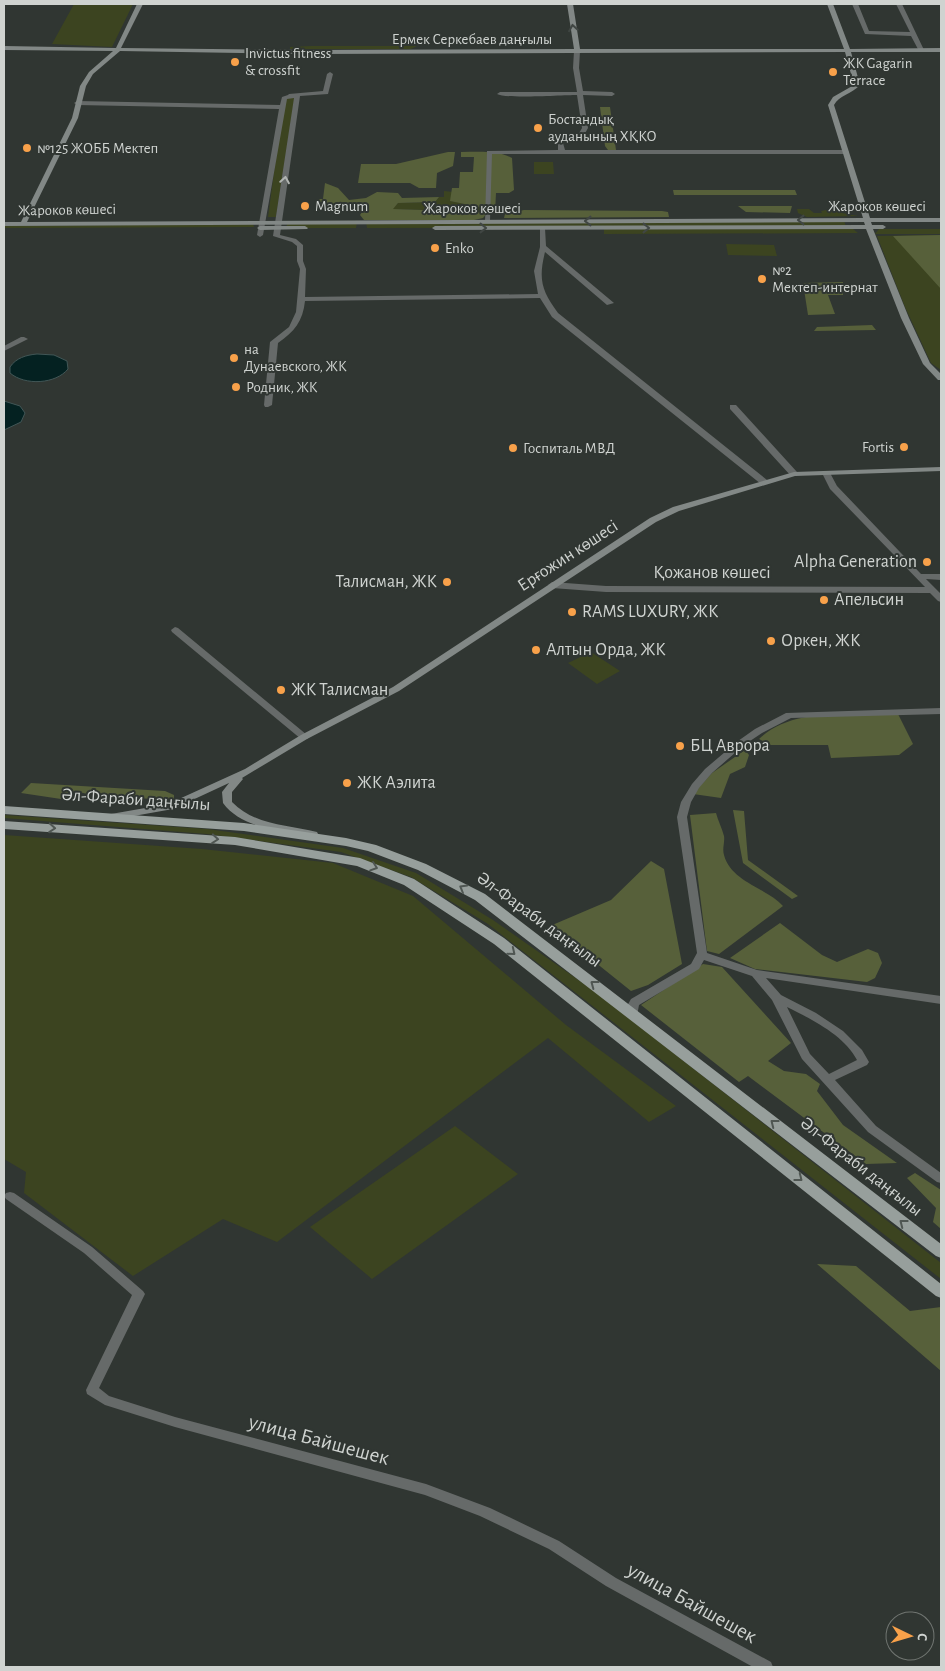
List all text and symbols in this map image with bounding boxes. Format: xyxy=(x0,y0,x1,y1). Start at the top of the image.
one-way arrow xyxy=(568,23,579,31)
street label: Ермек Серкебаев даңғылы xyxy=(392,32,552,47)
place label: Invictus fitness & crossfit xyxy=(245,46,331,78)
marker: Invictus fitness & crossfit xyxy=(229,56,241,68)
place label: ЖК Gagarin Terrace xyxy=(843,56,912,88)
marker: ЖК Gagarin Terrace xyxy=(827,66,839,78)
place label: Бостандық ауданының ХҚКО xyxy=(548,112,657,144)
marker: Бостандық ауданының ХҚКО xyxy=(532,122,544,134)
place label: №125 ЖОББ Мектеп xyxy=(37,141,158,156)
marker: №125 ЖОББ Мектеп xyxy=(21,142,33,154)
one-way arrow xyxy=(279,176,289,185)
place label: Magnum xyxy=(315,199,368,214)
street label: Жароков көшесі xyxy=(828,199,926,214)
marker: Magnum xyxy=(299,200,311,212)
street label: Жароков көшесі xyxy=(423,201,521,216)
street label: Жароков көшесі xyxy=(18,202,116,218)
one-way arrow xyxy=(796,215,804,225)
one-way arrow xyxy=(584,216,592,226)
one-way arrow xyxy=(480,223,488,233)
one-way arrow xyxy=(642,223,650,233)
place label: Enko xyxy=(445,241,474,256)
marker: Enko xyxy=(429,242,441,254)
place label: №2 Мектеп-интернат xyxy=(772,263,878,295)
marker: №2 Мектеп-интернат xyxy=(756,273,768,285)
place label: на Дунаевского, ЖК xyxy=(244,342,347,374)
marker: на Дунаевского, ЖК xyxy=(228,352,240,364)
place label: Родник, ЖК xyxy=(246,380,318,395)
marker: Родник, ЖК xyxy=(230,381,242,393)
place label: Fortis xyxy=(862,440,894,455)
place label: Госпиталь МВД xyxy=(523,441,615,456)
marker: Fortis xyxy=(898,441,910,453)
marker: Госпиталь МВД xyxy=(507,442,519,454)
street label: Ерғожин көшесі xyxy=(515,517,621,595)
place label: Alpha Generation xyxy=(794,553,917,571)
marker: Alpha Generation xyxy=(921,556,933,568)
street label: Қожанов көшесі xyxy=(653,564,771,582)
place label: Талисман, ЖК xyxy=(335,573,438,591)
marker: Талисман, ЖК xyxy=(441,576,453,588)
place label: Апельсин xyxy=(834,591,904,609)
marker: Апельсин xyxy=(818,594,830,606)
place label: RAMS LUXURY, ЖК xyxy=(582,603,719,621)
marker: RAMS LUXURY, ЖК xyxy=(566,606,578,618)
place label: Оркен, ЖК xyxy=(781,632,861,650)
marker: Оркен, ЖК xyxy=(765,635,777,647)
place label: Алтын Орда, ЖК xyxy=(546,641,666,659)
marker: Алтын Орда, ЖК xyxy=(530,644,542,656)
place label: ЖК Талисман xyxy=(291,681,388,699)
marker: ЖК Талисман xyxy=(275,684,287,696)
place label: БЦ Аврора xyxy=(690,737,770,755)
marker: БЦ Аврора xyxy=(674,740,686,752)
place label: ЖК Аэлита xyxy=(357,774,436,792)
marker: ЖК Аэлита xyxy=(341,777,353,789)
street label: Әл-Фараби даңғылы xyxy=(61,785,211,814)
one-way arrow xyxy=(49,823,57,834)
one-way arrow xyxy=(211,834,219,845)
one-way arrow xyxy=(370,861,378,871)
street label: Әл-Фараби даңғылы xyxy=(473,868,605,971)
one-way arrow xyxy=(460,884,469,894)
one-way arrow xyxy=(506,946,515,954)
one-way arrow xyxy=(591,981,600,989)
street label: Әл-Фараби даңғылы xyxy=(797,1113,926,1220)
one-way arrow xyxy=(771,1120,780,1128)
one-way arrow xyxy=(793,1173,802,1181)
one-way arrow xyxy=(900,1220,909,1228)
street label: улица Байшешек xyxy=(246,1411,392,1469)
street label: улица Байшешек xyxy=(623,1558,761,1647)
north arrow xyxy=(885,1611,935,1661)
text: С xyxy=(915,1633,929,1642)

